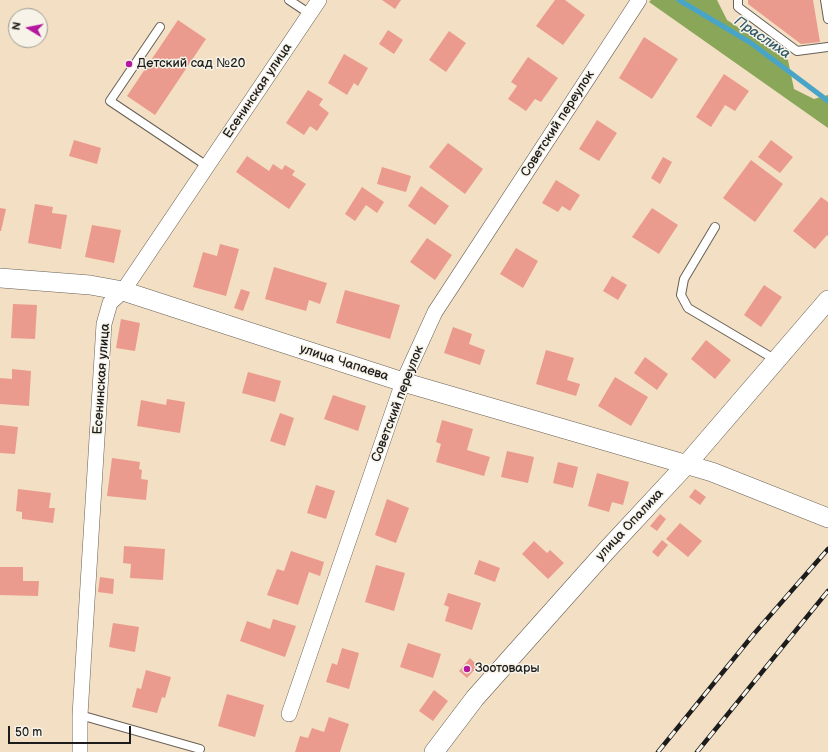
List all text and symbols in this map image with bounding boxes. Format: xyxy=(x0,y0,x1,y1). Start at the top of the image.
north arrow xyxy=(8,8,48,48)
water label: Праслиха xyxy=(731,13,793,63)
text: N xyxy=(10,21,24,31)
street label: Есенинская улица xyxy=(220,40,296,142)
place label: Детский сад №20 xyxy=(137,56,245,72)
marker: Детский сад №20 xyxy=(124,59,134,69)
street label: Советский переулок xyxy=(518,68,598,180)
street label: Есенинская улица xyxy=(90,323,114,435)
street label: улица Чапаева xyxy=(297,341,391,385)
street label: Советский переулок xyxy=(369,344,427,464)
street label: улица Опалиха xyxy=(593,486,667,564)
place label: Зоотовары xyxy=(475,661,540,677)
marker: Зоотовары xyxy=(462,664,472,674)
scale bar xyxy=(10,718,133,744)
text: 50 m xyxy=(15,725,42,740)

